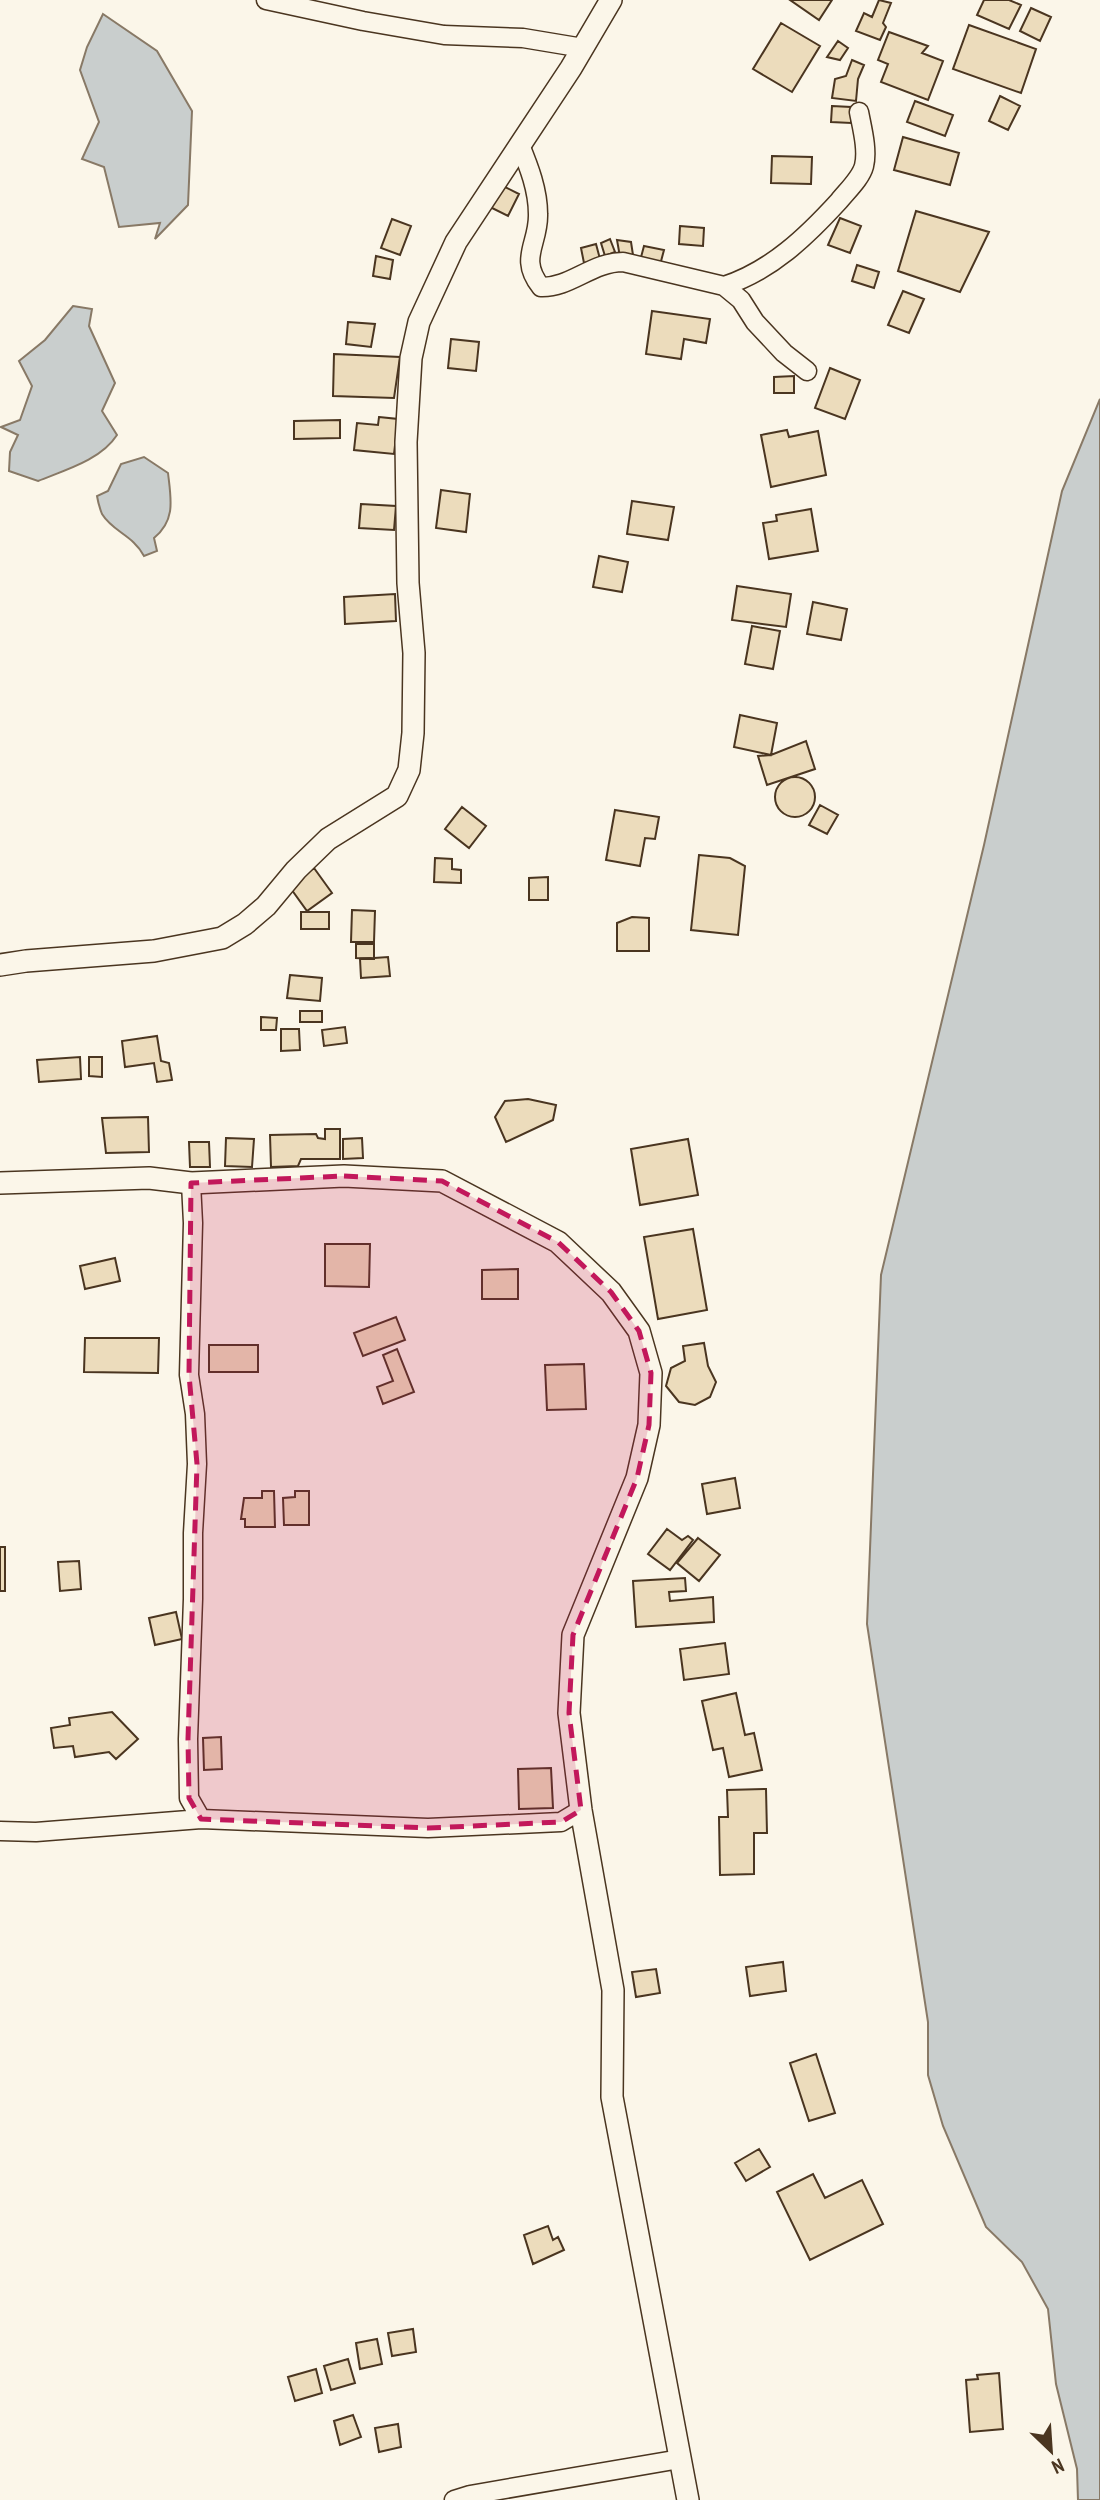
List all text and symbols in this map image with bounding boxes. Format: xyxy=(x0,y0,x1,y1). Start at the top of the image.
north arrow xyxy=(1016,2416,1086,2486)
text: N xyxy=(1048,2453,1068,2479)

